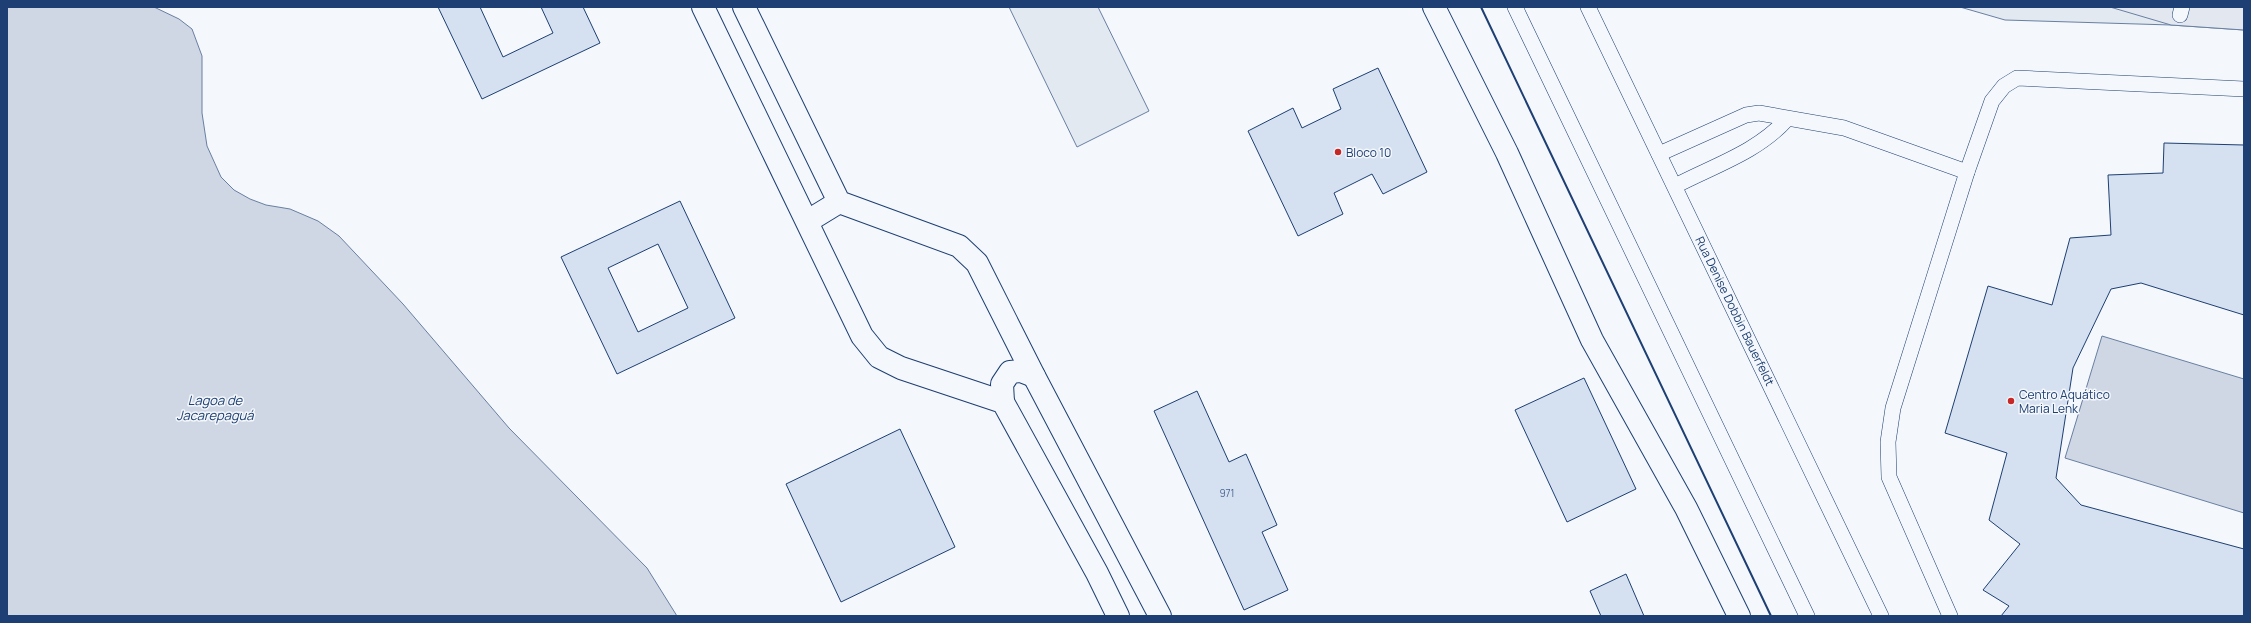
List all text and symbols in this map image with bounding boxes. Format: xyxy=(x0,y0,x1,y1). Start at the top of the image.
place label: Bloco 10 xyxy=(1346,144,1391,161)
marker: Bloco 10 xyxy=(1333,147,1343,157)
street label: Rua Denise Dobbin Bauerfeldt xyxy=(1691,233,1779,389)
place label: Centro Aquático Maria Lenk xyxy=(2019,386,2110,417)
water label: Lagoa de Jacarepaguá xyxy=(176,391,254,424)
marker: Centro Aquático Maria Lenk xyxy=(2006,396,2016,406)
house number: 971 xyxy=(1220,486,1235,500)

